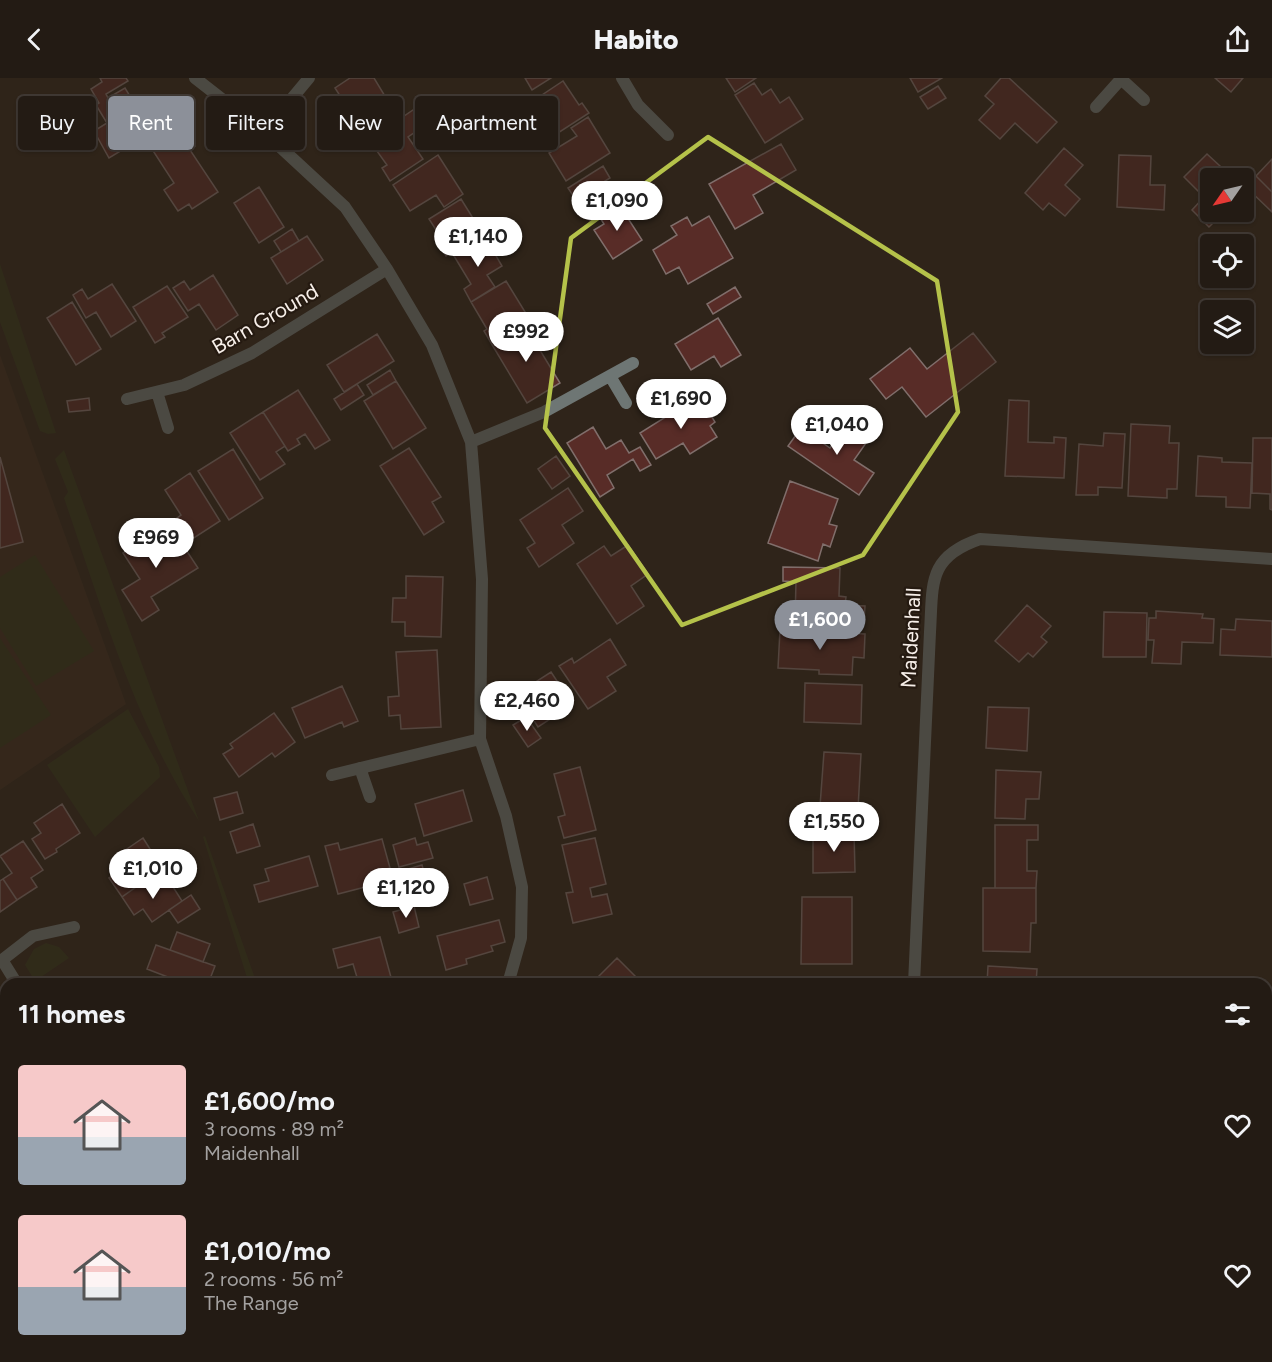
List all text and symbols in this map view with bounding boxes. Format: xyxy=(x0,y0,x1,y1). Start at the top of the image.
icon: back xyxy=(18,23,51,56)
text: Habito xyxy=(593,23,679,56)
icon: share xyxy=(1221,23,1254,56)
chip: Buy xyxy=(18,96,96,150)
chip: Rent xyxy=(108,96,194,150)
chip: Filters xyxy=(206,96,305,150)
chip: New xyxy=(317,96,403,150)
chip: Apartment xyxy=(415,96,558,150)
north arrow xyxy=(1200,168,1254,222)
map controls xyxy=(1200,168,1254,354)
pin: £1,090 xyxy=(568,181,666,232)
text: £1,090 xyxy=(586,188,649,212)
pin: £1,140 xyxy=(429,217,527,268)
text: £1,140 xyxy=(448,224,508,248)
button: locate xyxy=(1200,234,1254,288)
street label: Barn Ground xyxy=(207,278,322,359)
button: layers xyxy=(1200,300,1254,354)
pin: £992 xyxy=(490,312,562,363)
text: £992 xyxy=(503,319,549,343)
pin: £1,690 xyxy=(632,379,730,430)
text: £1,690 xyxy=(650,386,712,410)
pin: £1,040 xyxy=(788,405,886,456)
text: £1,040 xyxy=(805,412,869,436)
pin: £969 xyxy=(120,518,192,569)
text: £969 xyxy=(133,525,179,549)
street label: Maidenhall xyxy=(895,587,926,689)
pin: £1,600 xyxy=(771,600,869,651)
text: £1,600 xyxy=(789,607,852,631)
pin: £2,460 xyxy=(478,681,576,732)
text: £2,460 xyxy=(494,688,560,712)
pin: £1,550 xyxy=(785,802,883,853)
text: £1,550 xyxy=(803,809,865,833)
pin: £1,010 xyxy=(104,849,202,900)
text: £1,010 xyxy=(123,856,183,880)
pin: £1,120 xyxy=(357,868,455,919)
text: £1,120 xyxy=(377,875,435,899)
text: 11 homes xyxy=(18,998,125,1030)
icon: filters xyxy=(1221,998,1254,1031)
text: £1,600/mo xyxy=(204,1085,335,1117)
icon: home xyxy=(66,1089,138,1161)
icon: heart xyxy=(1221,1109,1254,1142)
text: 3 rooms · 89 m² xyxy=(204,1117,344,1141)
text: Maidenhall xyxy=(204,1141,300,1165)
text: £1,010/mo xyxy=(204,1235,331,1267)
icon: home xyxy=(66,1239,138,1311)
icon: heart xyxy=(1221,1259,1254,1292)
text: 2 rooms · 56 m² xyxy=(204,1267,343,1291)
text: The Range xyxy=(204,1291,299,1315)

